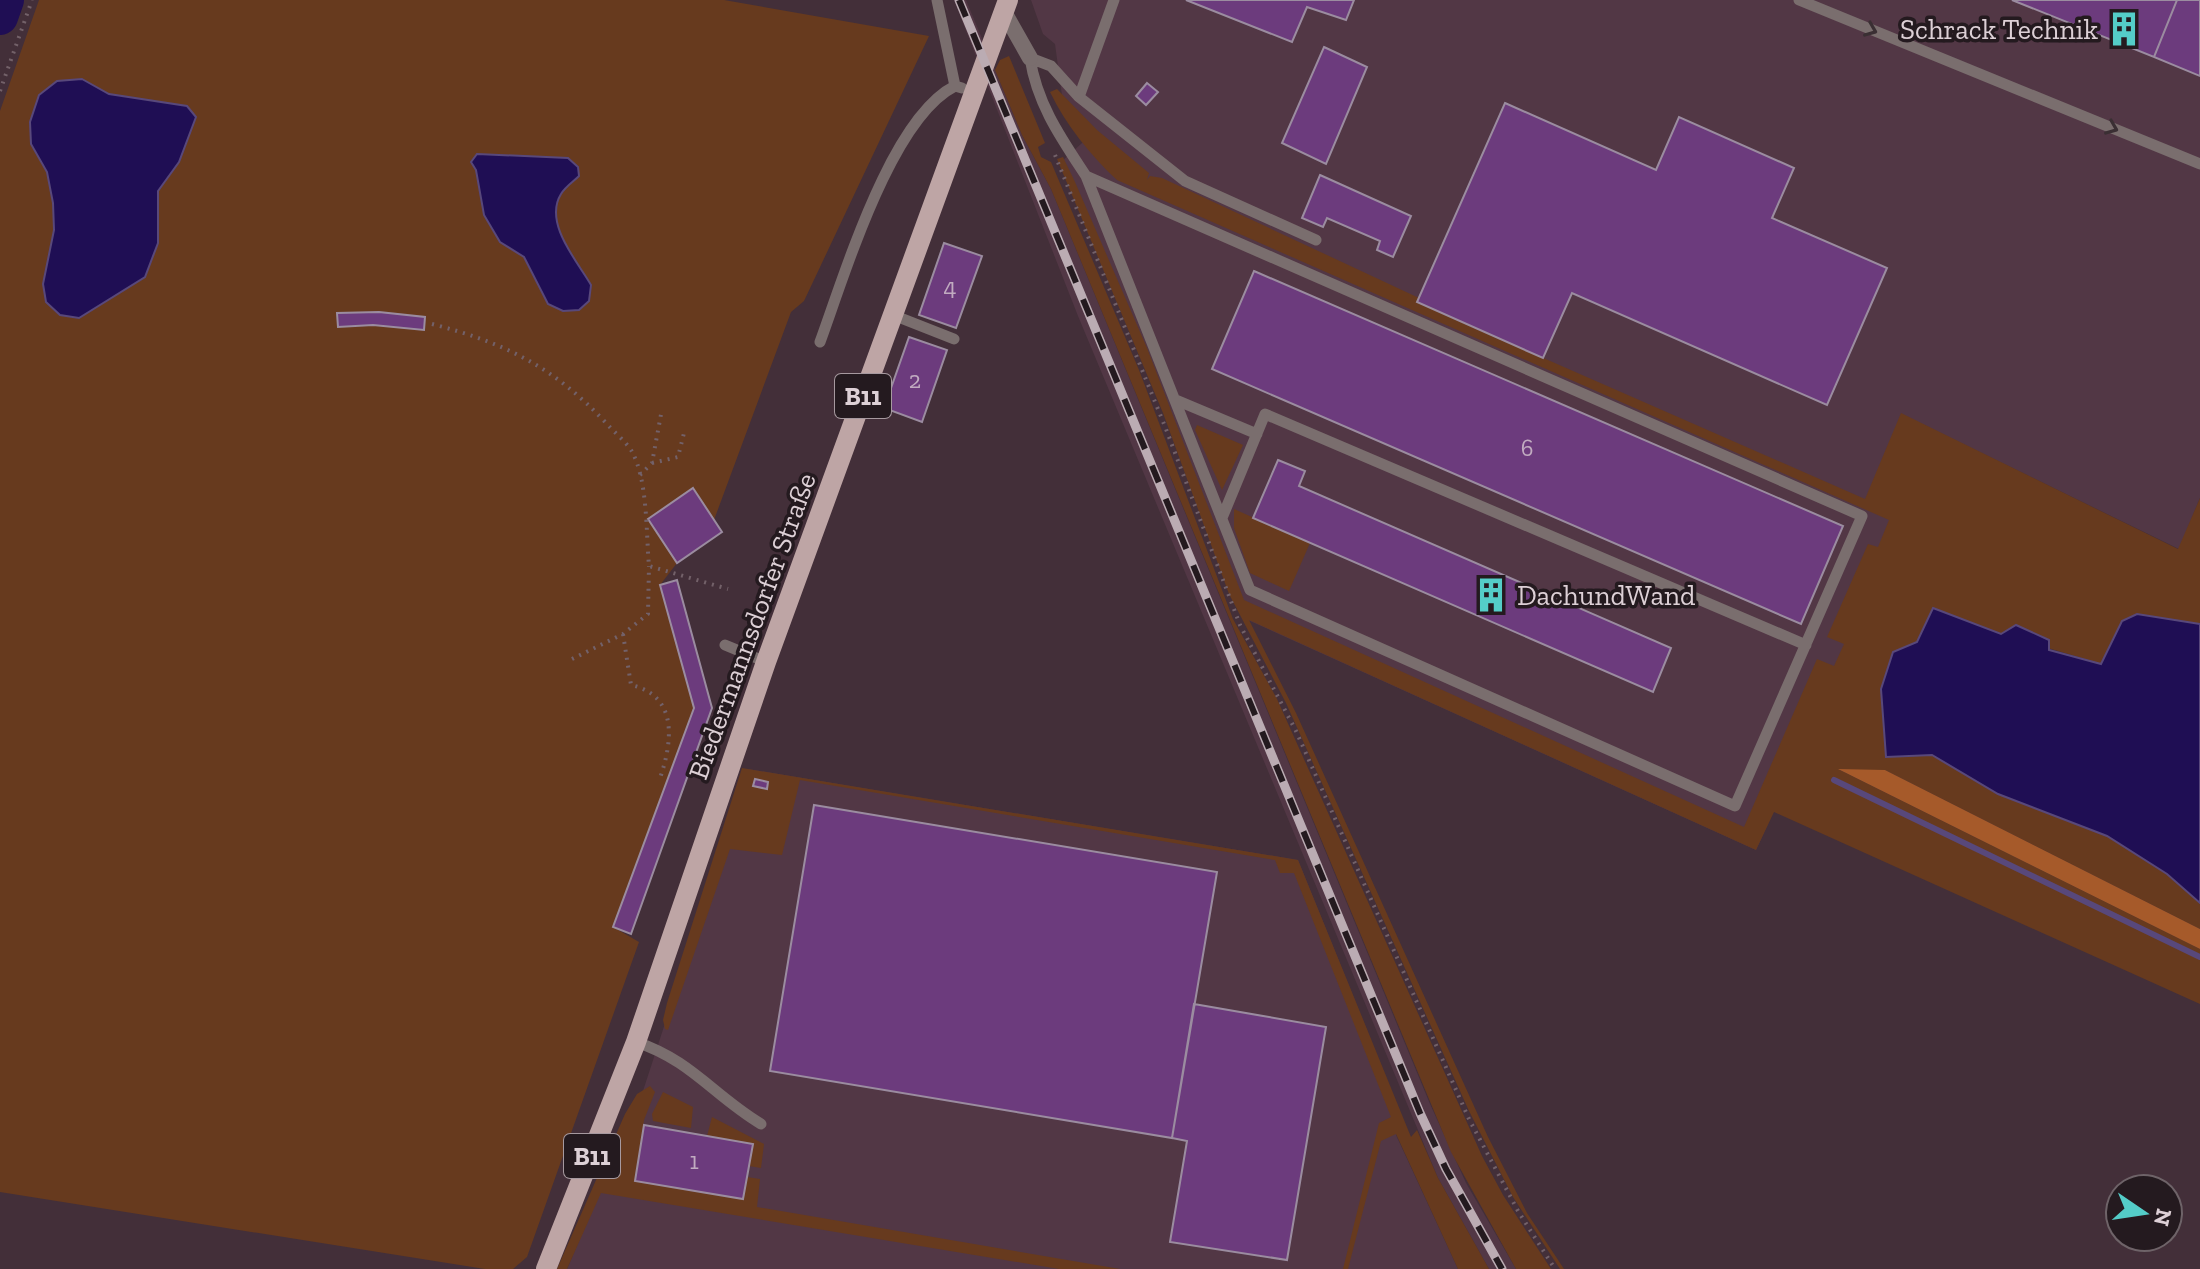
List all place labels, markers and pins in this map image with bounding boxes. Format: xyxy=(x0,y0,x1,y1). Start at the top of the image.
building icon: Schrack Technik xyxy=(2105,10,2143,48)
place label: Schrack Technik xyxy=(1900,13,2098,46)
building icon: DachundWand xyxy=(1472,576,1510,614)
place label: DachundWand xyxy=(1517,579,1695,612)

